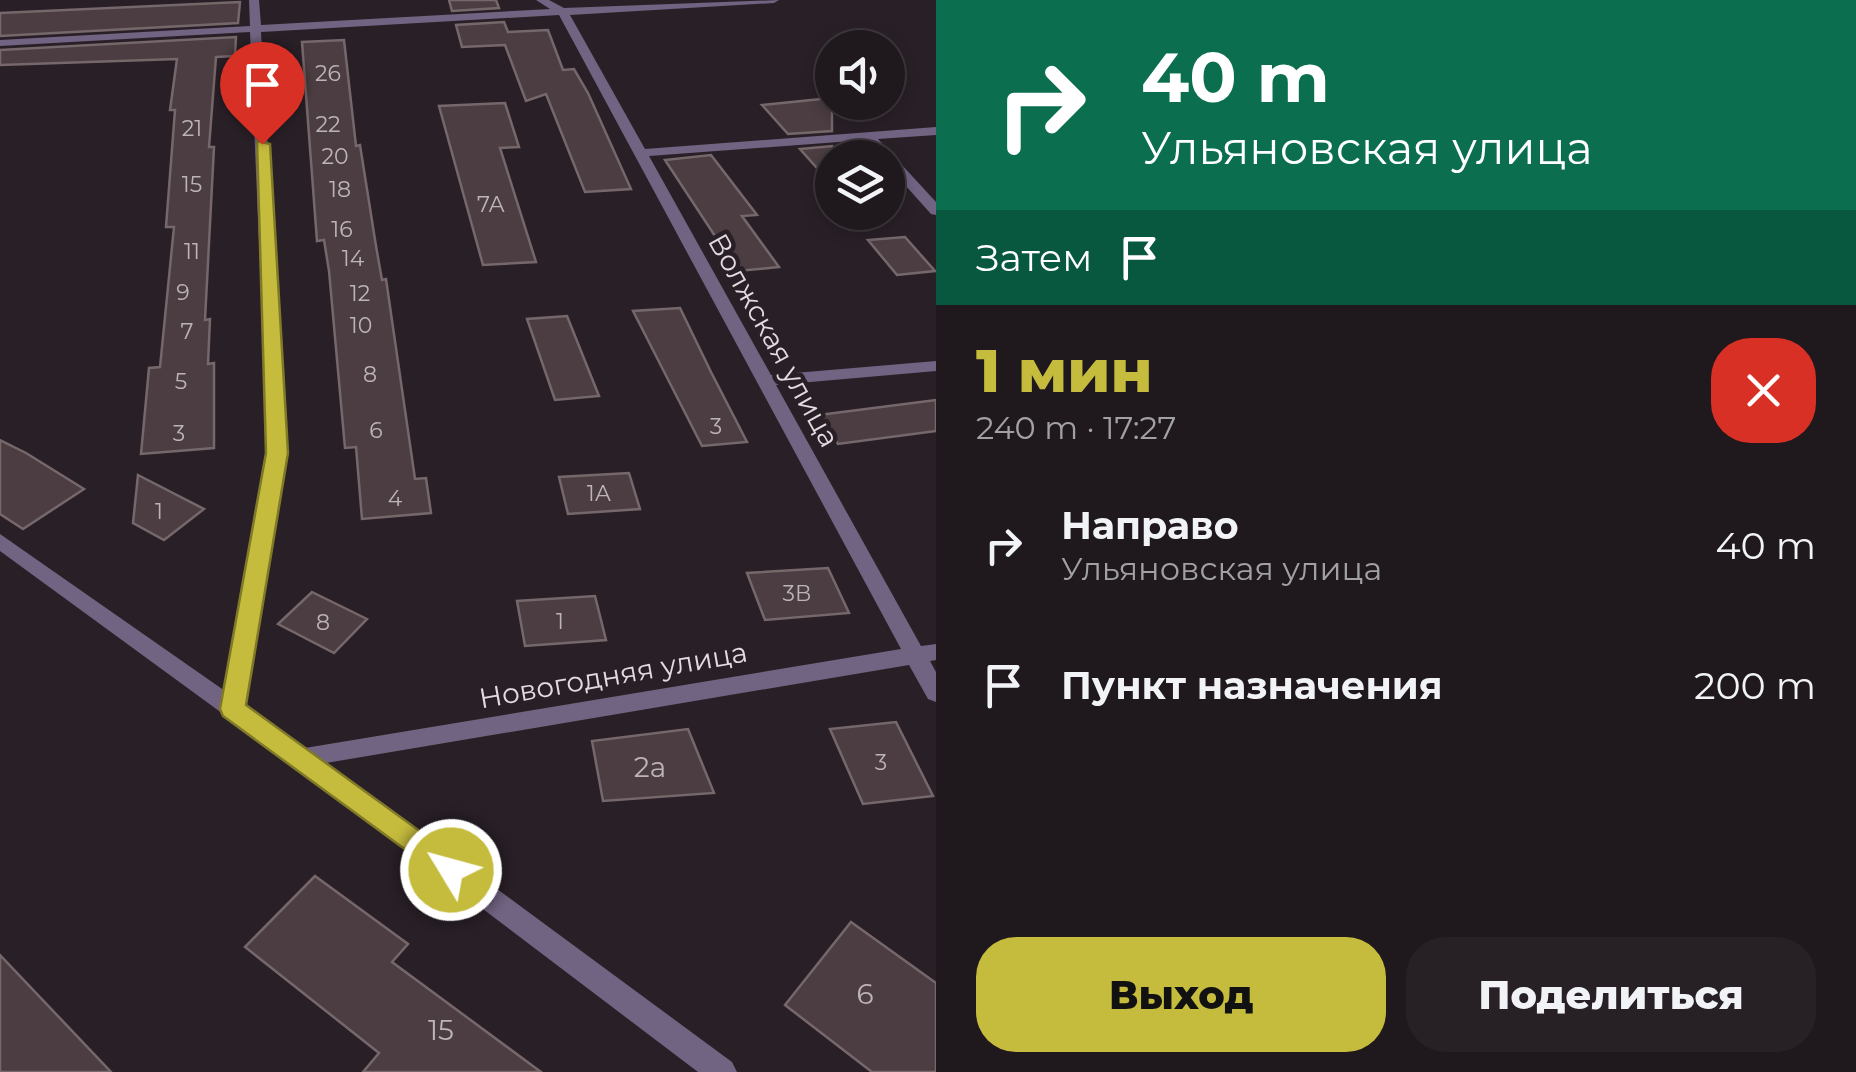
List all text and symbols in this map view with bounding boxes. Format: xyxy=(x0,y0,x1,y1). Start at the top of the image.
map controls xyxy=(815,30,905,230)
button: sound xyxy=(815,30,905,120)
text: 40 m xyxy=(1141,34,1330,120)
icon: right xyxy=(976,40,1106,170)
pin xyxy=(220,42,305,145)
icon: arrive xyxy=(235,57,290,112)
house number: 26 xyxy=(315,60,341,87)
house number: 22 xyxy=(316,111,341,138)
house number: 21 xyxy=(182,115,202,142)
text: Ульяновская улица xyxy=(1141,120,1592,175)
button: layers xyxy=(815,140,905,230)
house number: 20 xyxy=(321,143,349,170)
house number: 15 xyxy=(182,171,202,198)
house number: 18 xyxy=(329,176,351,203)
house number: 7А xyxy=(477,191,506,218)
house number: 16 xyxy=(331,216,353,243)
street label: Волжская улица xyxy=(701,227,847,453)
icon: arrive xyxy=(1112,230,1167,285)
text: Затем xyxy=(976,234,1092,281)
house number: 11 xyxy=(184,238,200,265)
house number: 14 xyxy=(342,245,365,272)
house number: 9 xyxy=(176,279,190,306)
house number: 12 xyxy=(350,280,370,307)
house number: 10 xyxy=(350,312,372,339)
house number: 7 xyxy=(181,318,194,345)
text: 1 мин xyxy=(976,334,1153,407)
button: close xyxy=(1711,338,1816,443)
house number: 8 xyxy=(363,361,377,388)
house number: 5 xyxy=(175,368,187,395)
text: 240 m · 17:27 xyxy=(976,408,1176,447)
house number: 3 xyxy=(710,413,722,440)
house number: 6 xyxy=(369,417,383,444)
house number: 3 xyxy=(173,420,185,447)
house number: 1А xyxy=(587,480,612,507)
house number: 4 xyxy=(388,485,403,512)
house number: 1 xyxy=(155,498,163,525)
text: Направо xyxy=(1061,502,1239,549)
icon: right xyxy=(976,518,1031,573)
text: 40 m xyxy=(1715,522,1816,569)
text: Ульяновская улица xyxy=(1061,549,1382,588)
house number: 3В xyxy=(783,580,811,607)
house number: 1 xyxy=(556,608,564,635)
house number: 8 xyxy=(316,609,330,636)
street label: Новогодняя улица xyxy=(476,635,750,715)
icon: arrive xyxy=(976,658,1031,713)
text: Пункт назначения xyxy=(1061,662,1443,709)
text: 200 m xyxy=(1694,662,1816,709)
house number: 3 xyxy=(875,749,887,776)
house number: 2a xyxy=(634,750,666,784)
position arrow xyxy=(399,818,503,922)
button: Выход xyxy=(976,937,1386,1052)
button: Поделиться xyxy=(1406,937,1816,1052)
house number: 6 xyxy=(856,977,874,1011)
house number: 15 xyxy=(428,1013,454,1047)

